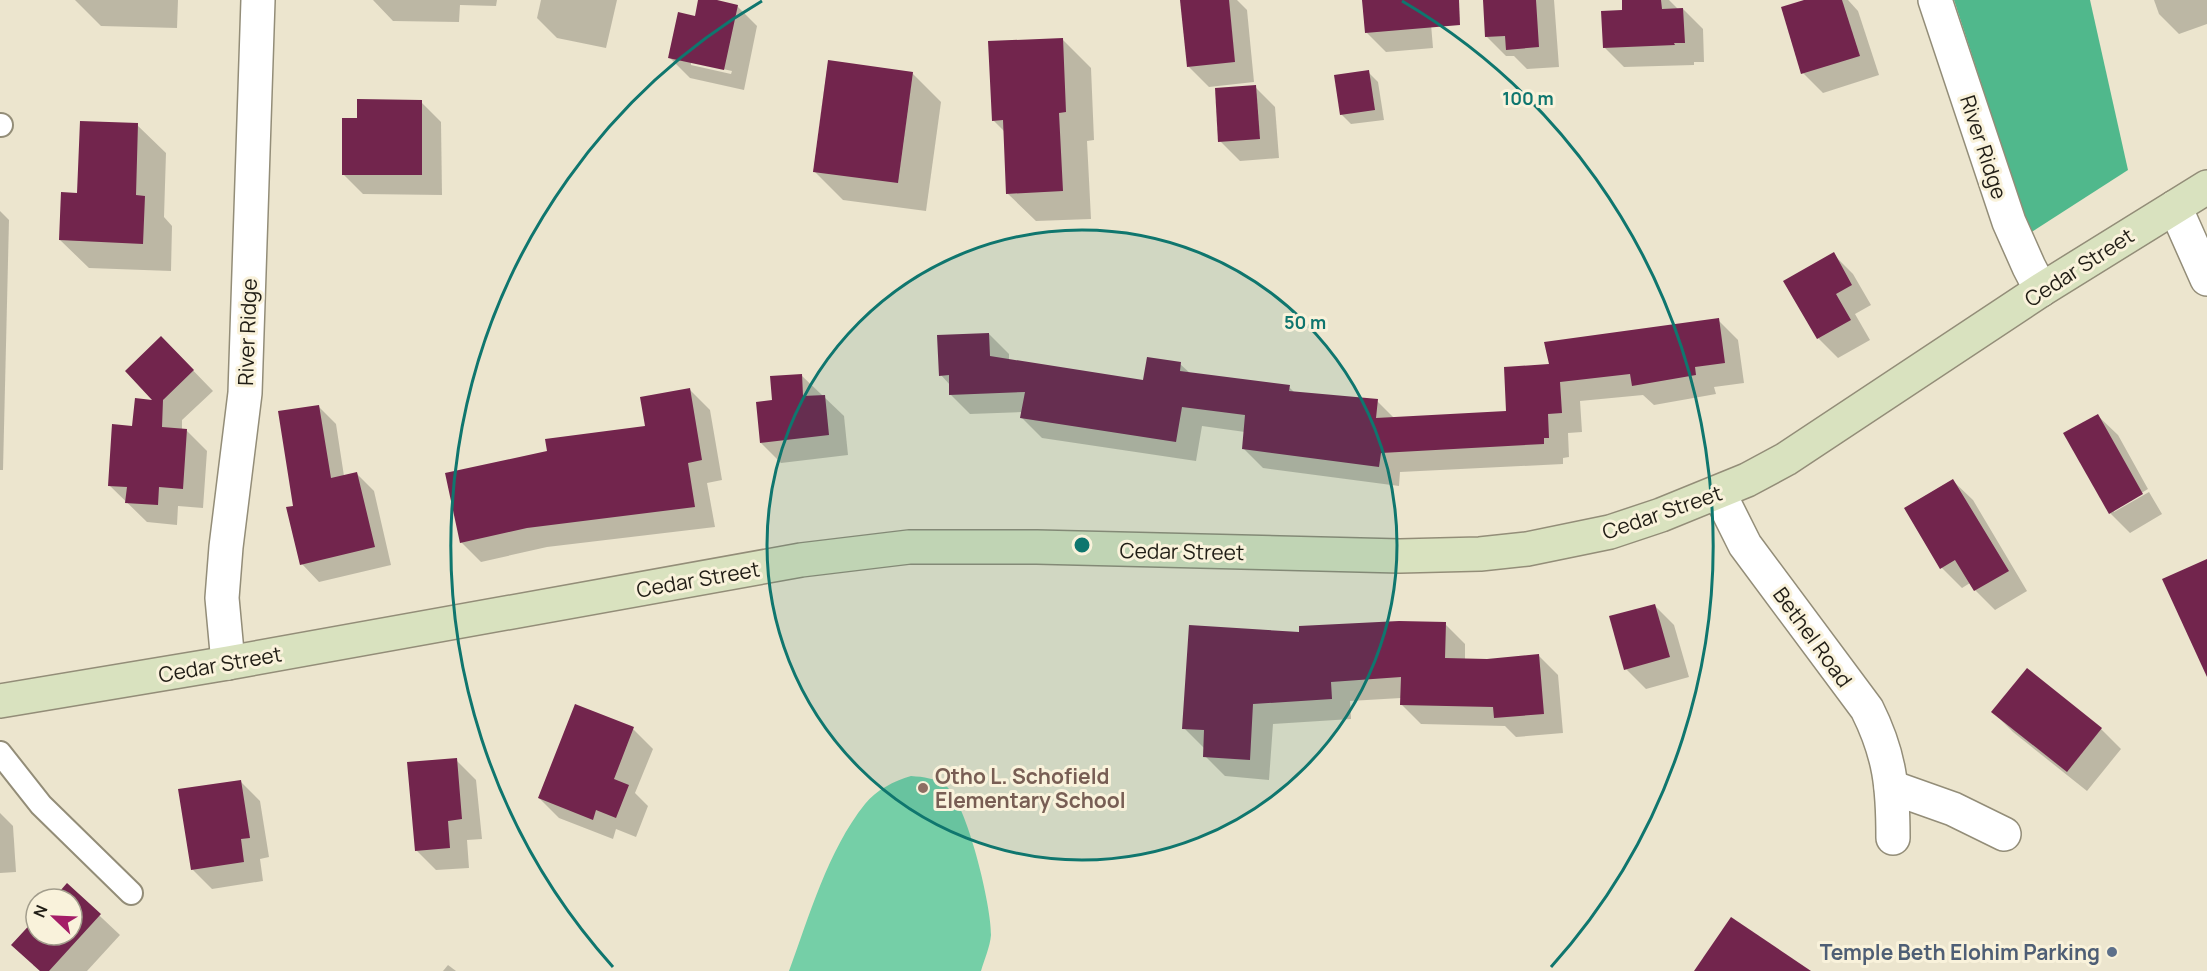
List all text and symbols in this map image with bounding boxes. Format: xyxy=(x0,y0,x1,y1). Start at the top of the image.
text: 100 m xyxy=(1502,86,1554,110)
street label: River Ridge xyxy=(1954,91,2014,203)
street label: Cedar Street xyxy=(2019,221,2139,313)
street label: River Ridge xyxy=(231,278,263,386)
text: 50 m xyxy=(1284,310,1326,334)
street label: Cedar Street xyxy=(1598,478,1726,546)
centre of rings xyxy=(1072,535,1092,555)
street label: Cedar Street xyxy=(1119,536,1245,566)
street label: Cedar Street xyxy=(634,554,762,604)
street label: Bethel Road xyxy=(1767,581,1859,693)
street label: Cedar Street xyxy=(156,639,284,689)
place label: Otho L. Schofield Elementary School xyxy=(935,762,1126,814)
marker: Otho L. Schofield Elementary School xyxy=(916,781,930,795)
north arrow xyxy=(24,887,84,947)
text: N xyxy=(28,902,53,921)
place label: Temple Beth Elohim Parking xyxy=(1820,938,2100,966)
marker: Temple Beth Elohim Parking xyxy=(2105,945,2119,959)

